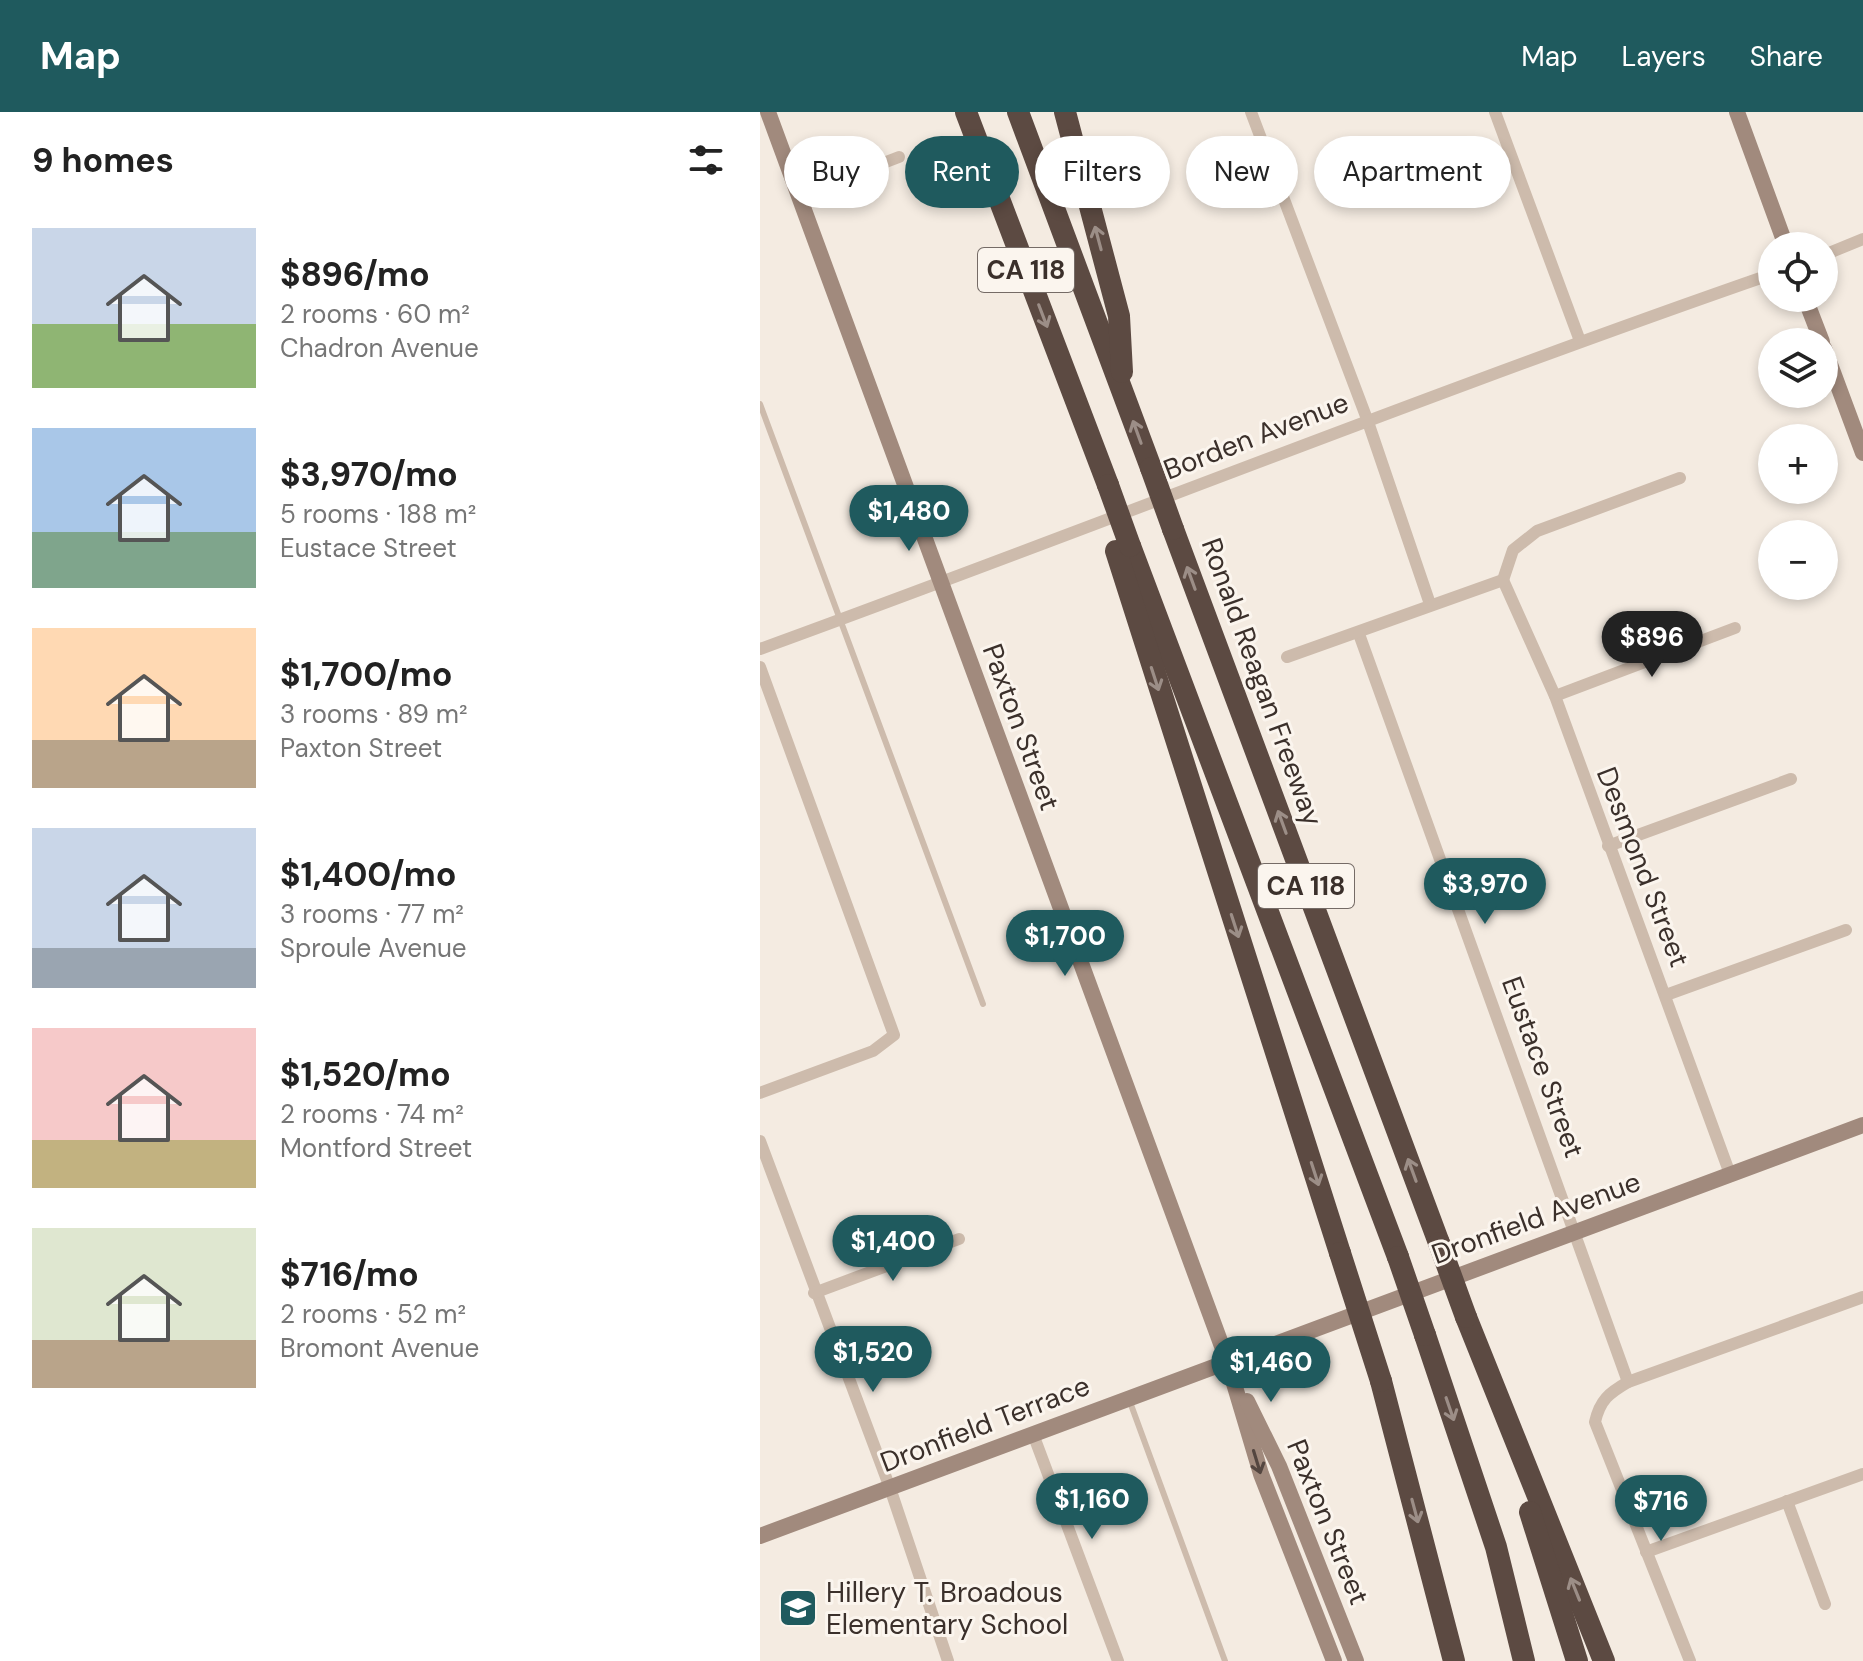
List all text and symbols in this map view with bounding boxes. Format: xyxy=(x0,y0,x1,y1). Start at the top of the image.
text: Map xyxy=(40,31,121,81)
text: Map xyxy=(1521,38,1578,75)
text: Layers xyxy=(1622,38,1706,75)
text: Share xyxy=(1750,38,1823,75)
chip: Buy xyxy=(784,136,889,208)
chip: Rent xyxy=(905,136,1019,208)
chip: Filters xyxy=(1035,136,1170,208)
chip: New xyxy=(1186,136,1298,208)
chip: Apartment xyxy=(1314,136,1511,208)
text: 9 homes xyxy=(32,138,174,183)
icon: filters xyxy=(684,138,728,182)
one-way arrow xyxy=(1089,225,1104,251)
map controls xyxy=(1758,232,1838,600)
button: locate xyxy=(1758,232,1838,312)
road number: CA 118 xyxy=(978,248,1074,292)
text: $896/mo xyxy=(280,252,430,297)
icon: home xyxy=(96,260,192,356)
text: 2 rooms · 60 m² xyxy=(280,297,470,331)
one-way arrow xyxy=(1037,303,1051,328)
button: layers xyxy=(1758,328,1838,408)
text: Chadron Avenue xyxy=(280,331,479,365)
street label: Borden Avenue xyxy=(1158,384,1354,488)
one-way arrow xyxy=(1129,420,1144,445)
button: + xyxy=(1758,424,1838,504)
text: $3,970/mo xyxy=(280,452,458,497)
icon: home xyxy=(96,460,192,556)
pin: $1,480 xyxy=(844,485,974,553)
text: $1,480 xyxy=(867,494,951,528)
text: 5 rooms · 188 m² xyxy=(280,497,476,531)
button: − xyxy=(1758,520,1838,600)
text: Eustace Street xyxy=(280,531,457,565)
street label: Ronald Reagan Freeway xyxy=(1193,533,1331,831)
one-way arrow xyxy=(1183,566,1197,591)
pin: $896 xyxy=(1605,611,1699,679)
text: $896 xyxy=(1620,620,1684,654)
street label: Paxton Street xyxy=(974,639,1068,815)
text: $1,700/mo xyxy=(280,652,452,697)
icon: home xyxy=(96,660,192,756)
one-way arrow xyxy=(1149,666,1164,691)
text: 3 rooms · 89 m² xyxy=(280,697,468,731)
text: Paxton Street xyxy=(280,731,442,765)
street label: Desmond Street xyxy=(1588,762,1698,972)
one-way arrow xyxy=(1274,810,1288,835)
text: $1,400/mo xyxy=(280,852,457,897)
pin: $3,970 xyxy=(1420,858,1550,926)
icon: home xyxy=(96,860,192,956)
road number: CA 118 xyxy=(1258,864,1354,908)
text: $3,970 xyxy=(1442,867,1528,901)
text: 3 rooms · 77 m² xyxy=(280,897,464,931)
pin: $1,700 xyxy=(1000,910,1130,978)
one-way arrow xyxy=(1228,913,1243,939)
text: $1,700 xyxy=(1024,919,1106,953)
text: Sproule Avenue xyxy=(280,931,467,965)
street label: Eustace Street xyxy=(1493,971,1593,1163)
text: $1,520/mo xyxy=(280,1052,451,1097)
icon: home xyxy=(96,1060,192,1156)
text: 2 rooms · 74 m² xyxy=(280,1097,464,1131)
text: Montford Street xyxy=(280,1131,472,1165)
one-way arrow xyxy=(1404,1158,1418,1183)
one-way arrow xyxy=(1308,1161,1323,1186)
street label: Dronfield Avenue xyxy=(1426,1163,1646,1273)
pin: $1,400 xyxy=(828,1215,958,1283)
text: $1,400 xyxy=(850,1224,936,1258)
text: $716/mo xyxy=(280,1252,419,1297)
icon: home xyxy=(96,1260,192,1356)
text: 2 rooms · 52 m² xyxy=(280,1297,466,1331)
pin: $1,520 xyxy=(808,1326,938,1394)
text: Bromont Avenue xyxy=(280,1331,479,1365)
text: $1,520 xyxy=(833,1335,913,1369)
pin: $1,460 xyxy=(1206,1336,1336,1404)
text: $1,460 xyxy=(1229,1345,1313,1379)
street label: Dronfield Terrace xyxy=(875,1367,1095,1481)
one-way arrow xyxy=(1443,1396,1458,1421)
street label: Paxton Street xyxy=(1278,1434,1378,1610)
one-way arrow xyxy=(1251,1449,1265,1474)
pin: $1,160 xyxy=(1027,1473,1157,1541)
pin: $716 xyxy=(1614,1475,1708,1543)
text: $1,160 xyxy=(1054,1482,1130,1516)
text: $716 xyxy=(1633,1484,1689,1518)
one-way arrow xyxy=(1409,1498,1424,1523)
place label: Hillery T. Broadous Elementary School xyxy=(826,1574,1068,1643)
one-way arrow xyxy=(1567,1577,1581,1602)
school or university icon: Hillery T. Broadous Elementary School xyxy=(777,1587,819,1629)

